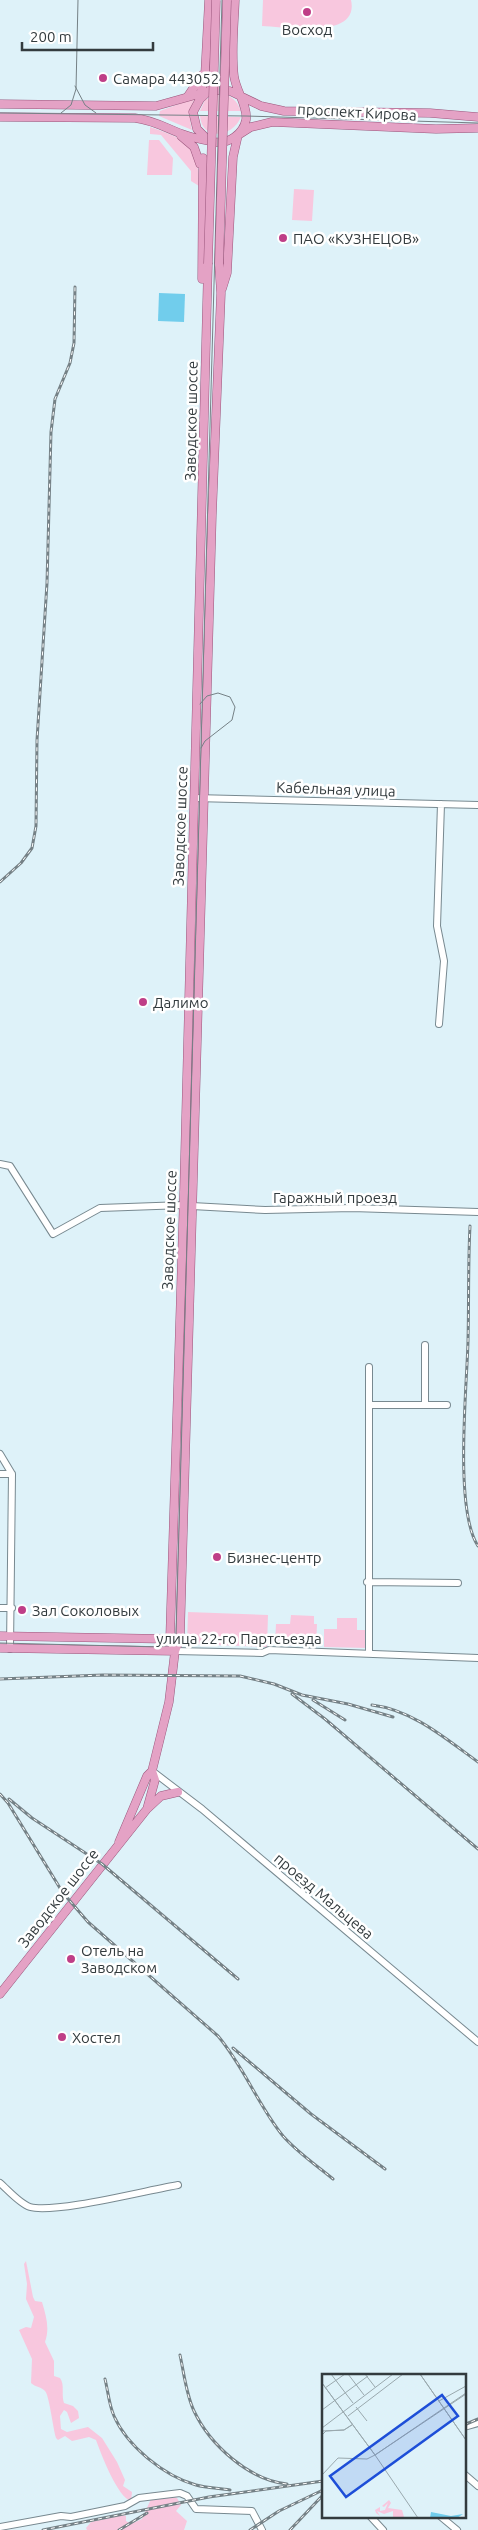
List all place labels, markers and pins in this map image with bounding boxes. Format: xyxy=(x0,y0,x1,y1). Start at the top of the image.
marker: Восход xyxy=(301,6,313,18)
place label: Восход xyxy=(282,21,332,38)
place label: Самара 443052 xyxy=(113,70,219,87)
marker: Самара 443052 xyxy=(97,72,109,84)
place label: ПАО «КУЗНЕЦОВ» xyxy=(293,230,419,247)
marker: ПАО «КУЗНЕЦОВ» xyxy=(277,232,289,244)
place label: Далимо xyxy=(153,994,209,1011)
marker: Далимо xyxy=(137,996,149,1008)
place label: Бизнес-центр xyxy=(227,1549,322,1566)
marker: Бизнес-центр xyxy=(211,1551,223,1563)
place label: Зал Соколовых xyxy=(32,1602,139,1619)
marker: Зал Соколовых xyxy=(16,1604,28,1616)
place label: Отель на Заводском xyxy=(81,1942,157,1976)
marker: Отель на Заводском xyxy=(65,1953,77,1965)
place label: Хостел xyxy=(72,2029,121,2046)
marker: Хостел xyxy=(56,2031,68,2043)

